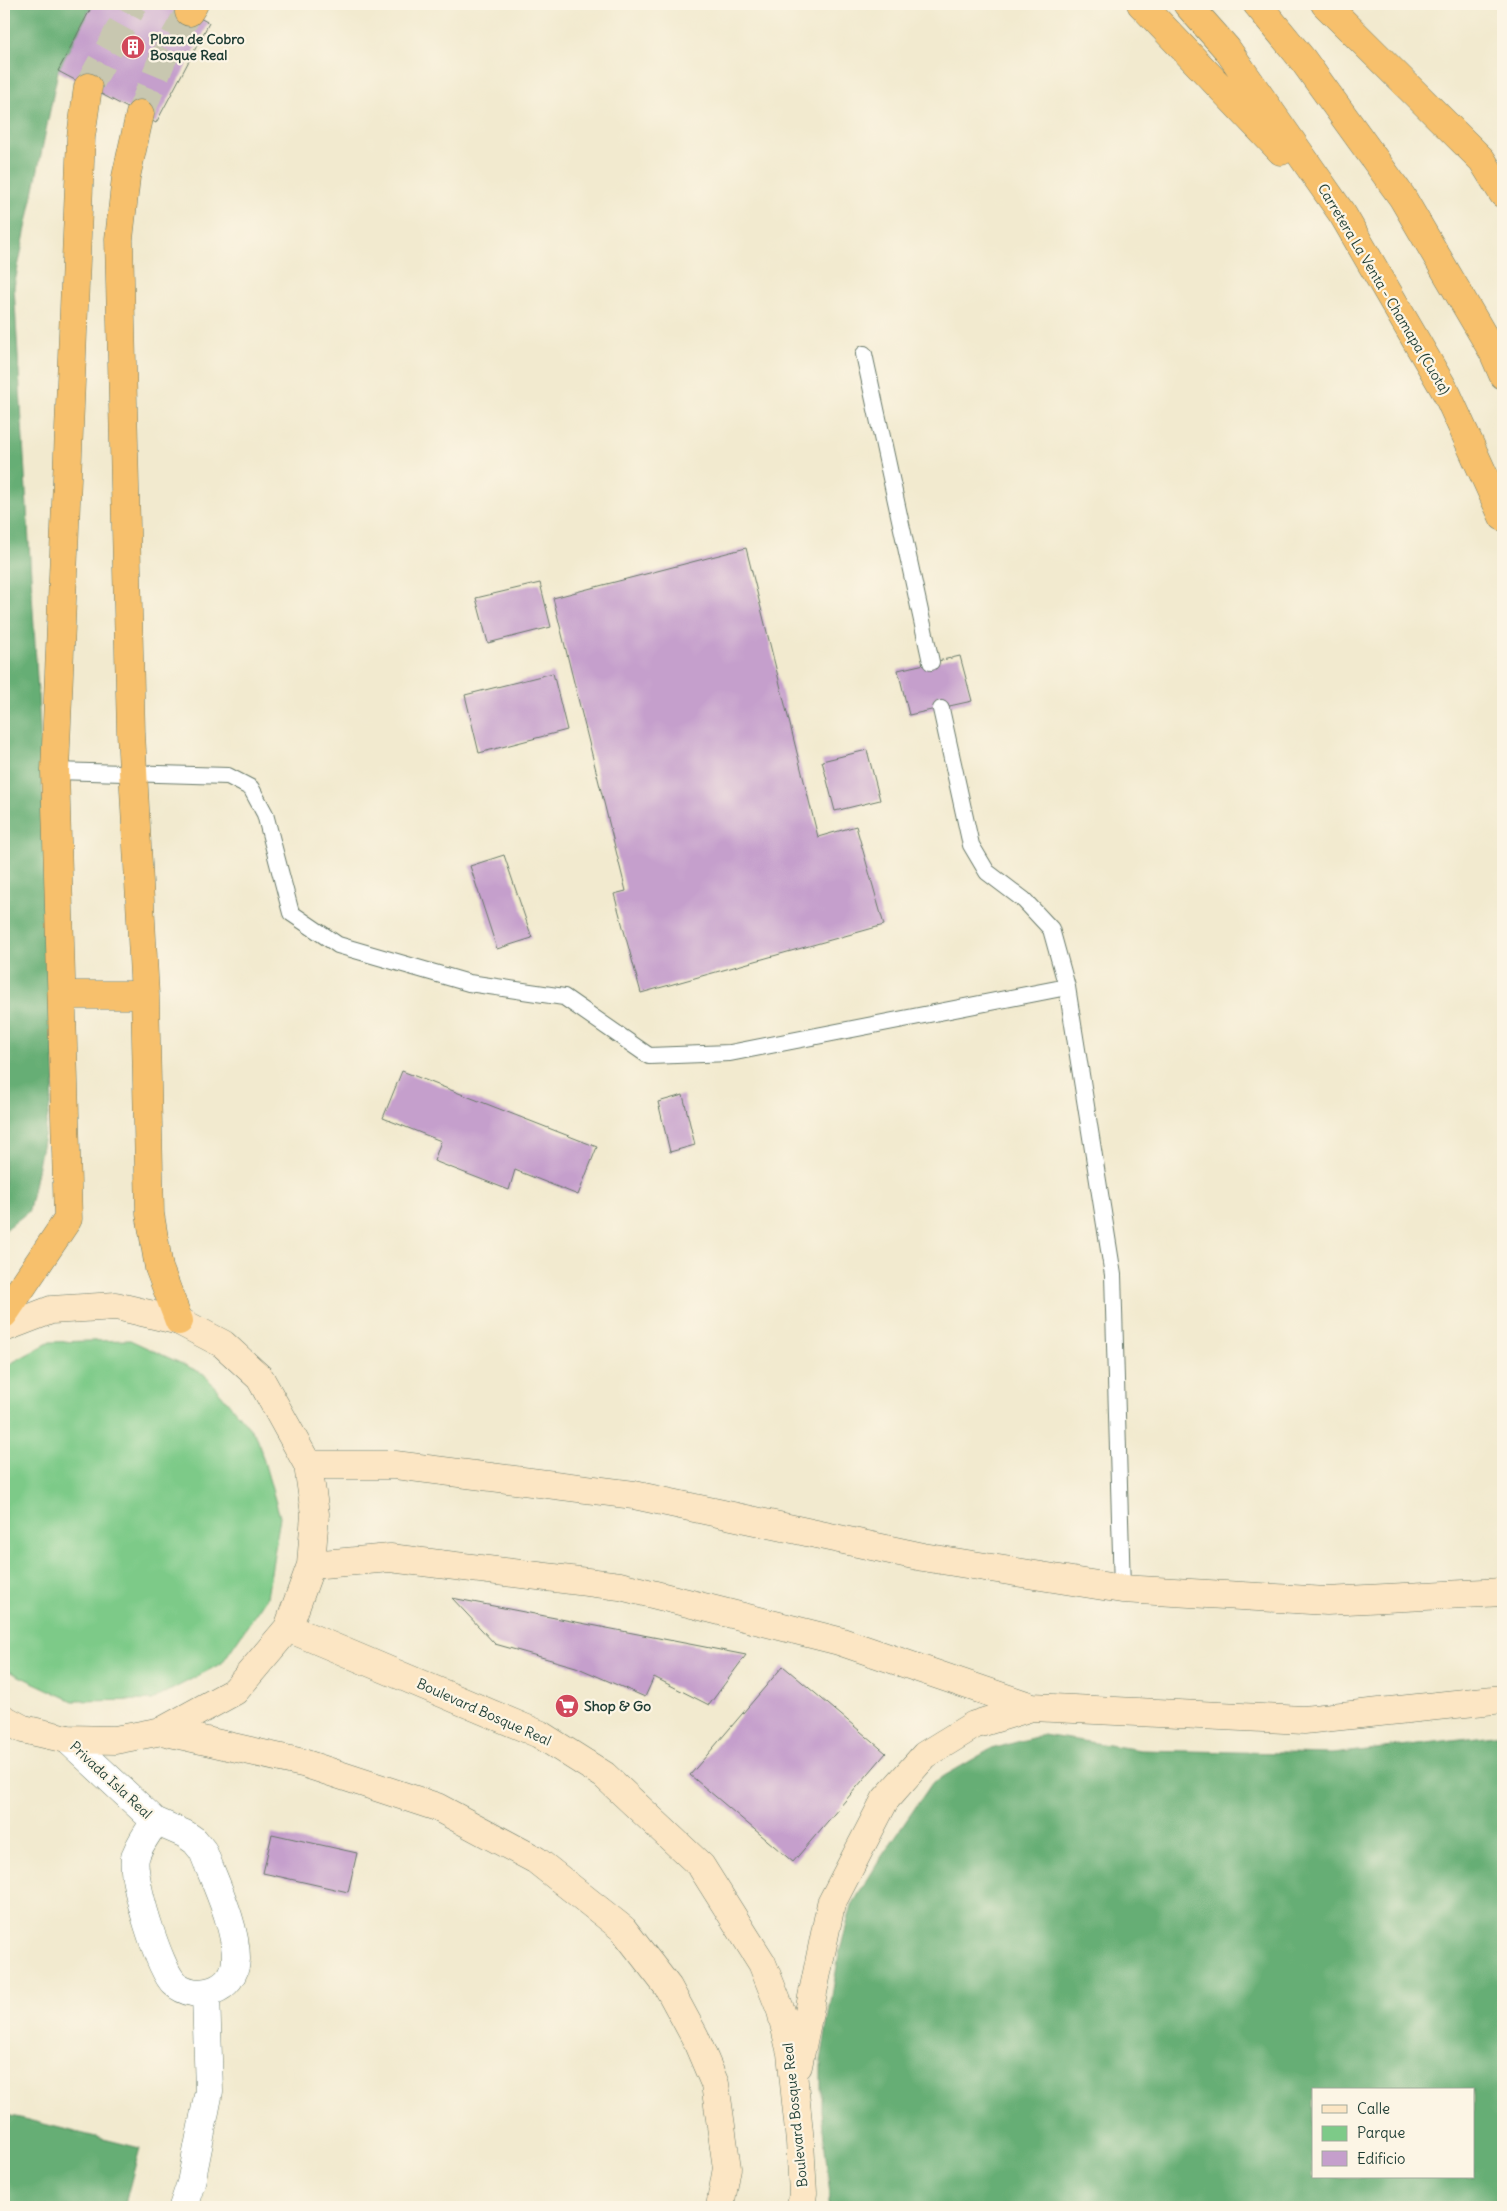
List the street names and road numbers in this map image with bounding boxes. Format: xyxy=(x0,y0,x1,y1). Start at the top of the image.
street label: Carretera La Venta - Chamapa (Cuota) xyxy=(1314,180,1454,398)
street label: Boulevard Bosque Real xyxy=(414,1674,554,1750)
street label: Privada Isla Real xyxy=(66,1737,156,1823)
street label: Boulevard Bosque Real xyxy=(778,2042,812,2188)

